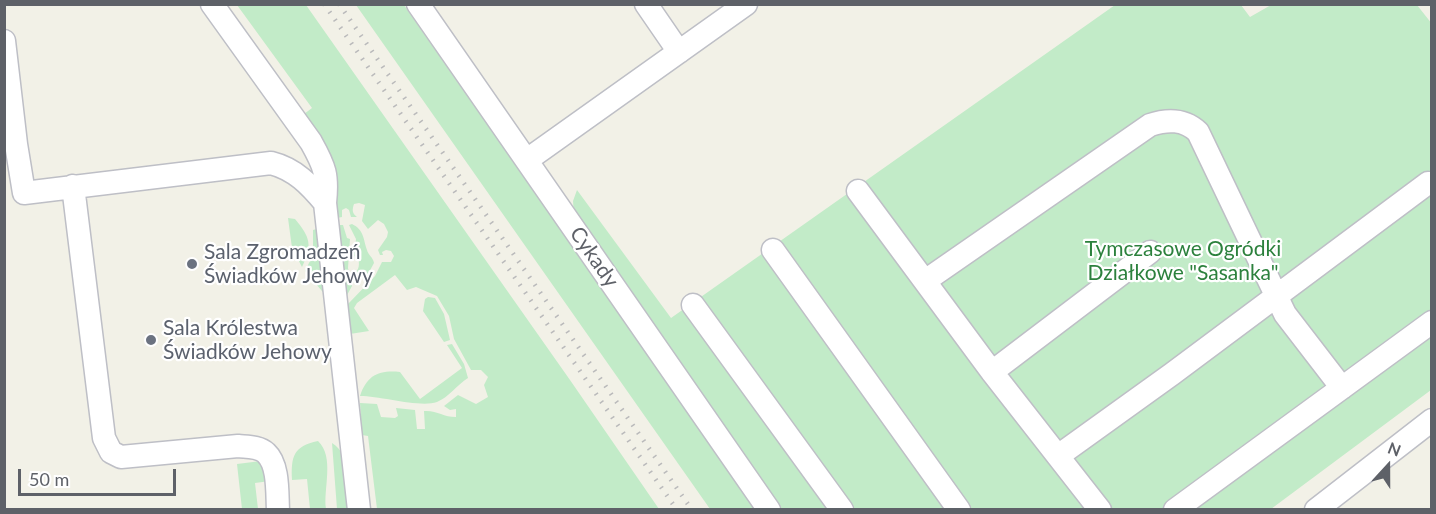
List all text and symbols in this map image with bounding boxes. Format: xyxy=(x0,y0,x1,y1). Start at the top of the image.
street label: Cykady xyxy=(564,222,624,292)
park label: Tymczasowe Ogródki Działkowe "Sasanka" xyxy=(1085,236,1281,286)
place label: Sala Zgromadzeń Świadków Jehowy xyxy=(204,239,373,289)
marker: Sala Zgromadzeń Świadków Jehowy xyxy=(185,257,199,271)
place label: Sala Królestwa Świadków Jehowy xyxy=(163,315,332,365)
marker: Sala Królestwa Świadków Jehowy xyxy=(144,333,158,347)
north arrow xyxy=(1358,436,1418,496)
text: N xyxy=(1385,438,1404,460)
scale bar xyxy=(21,457,178,495)
text: 50 m xyxy=(29,468,69,490)

